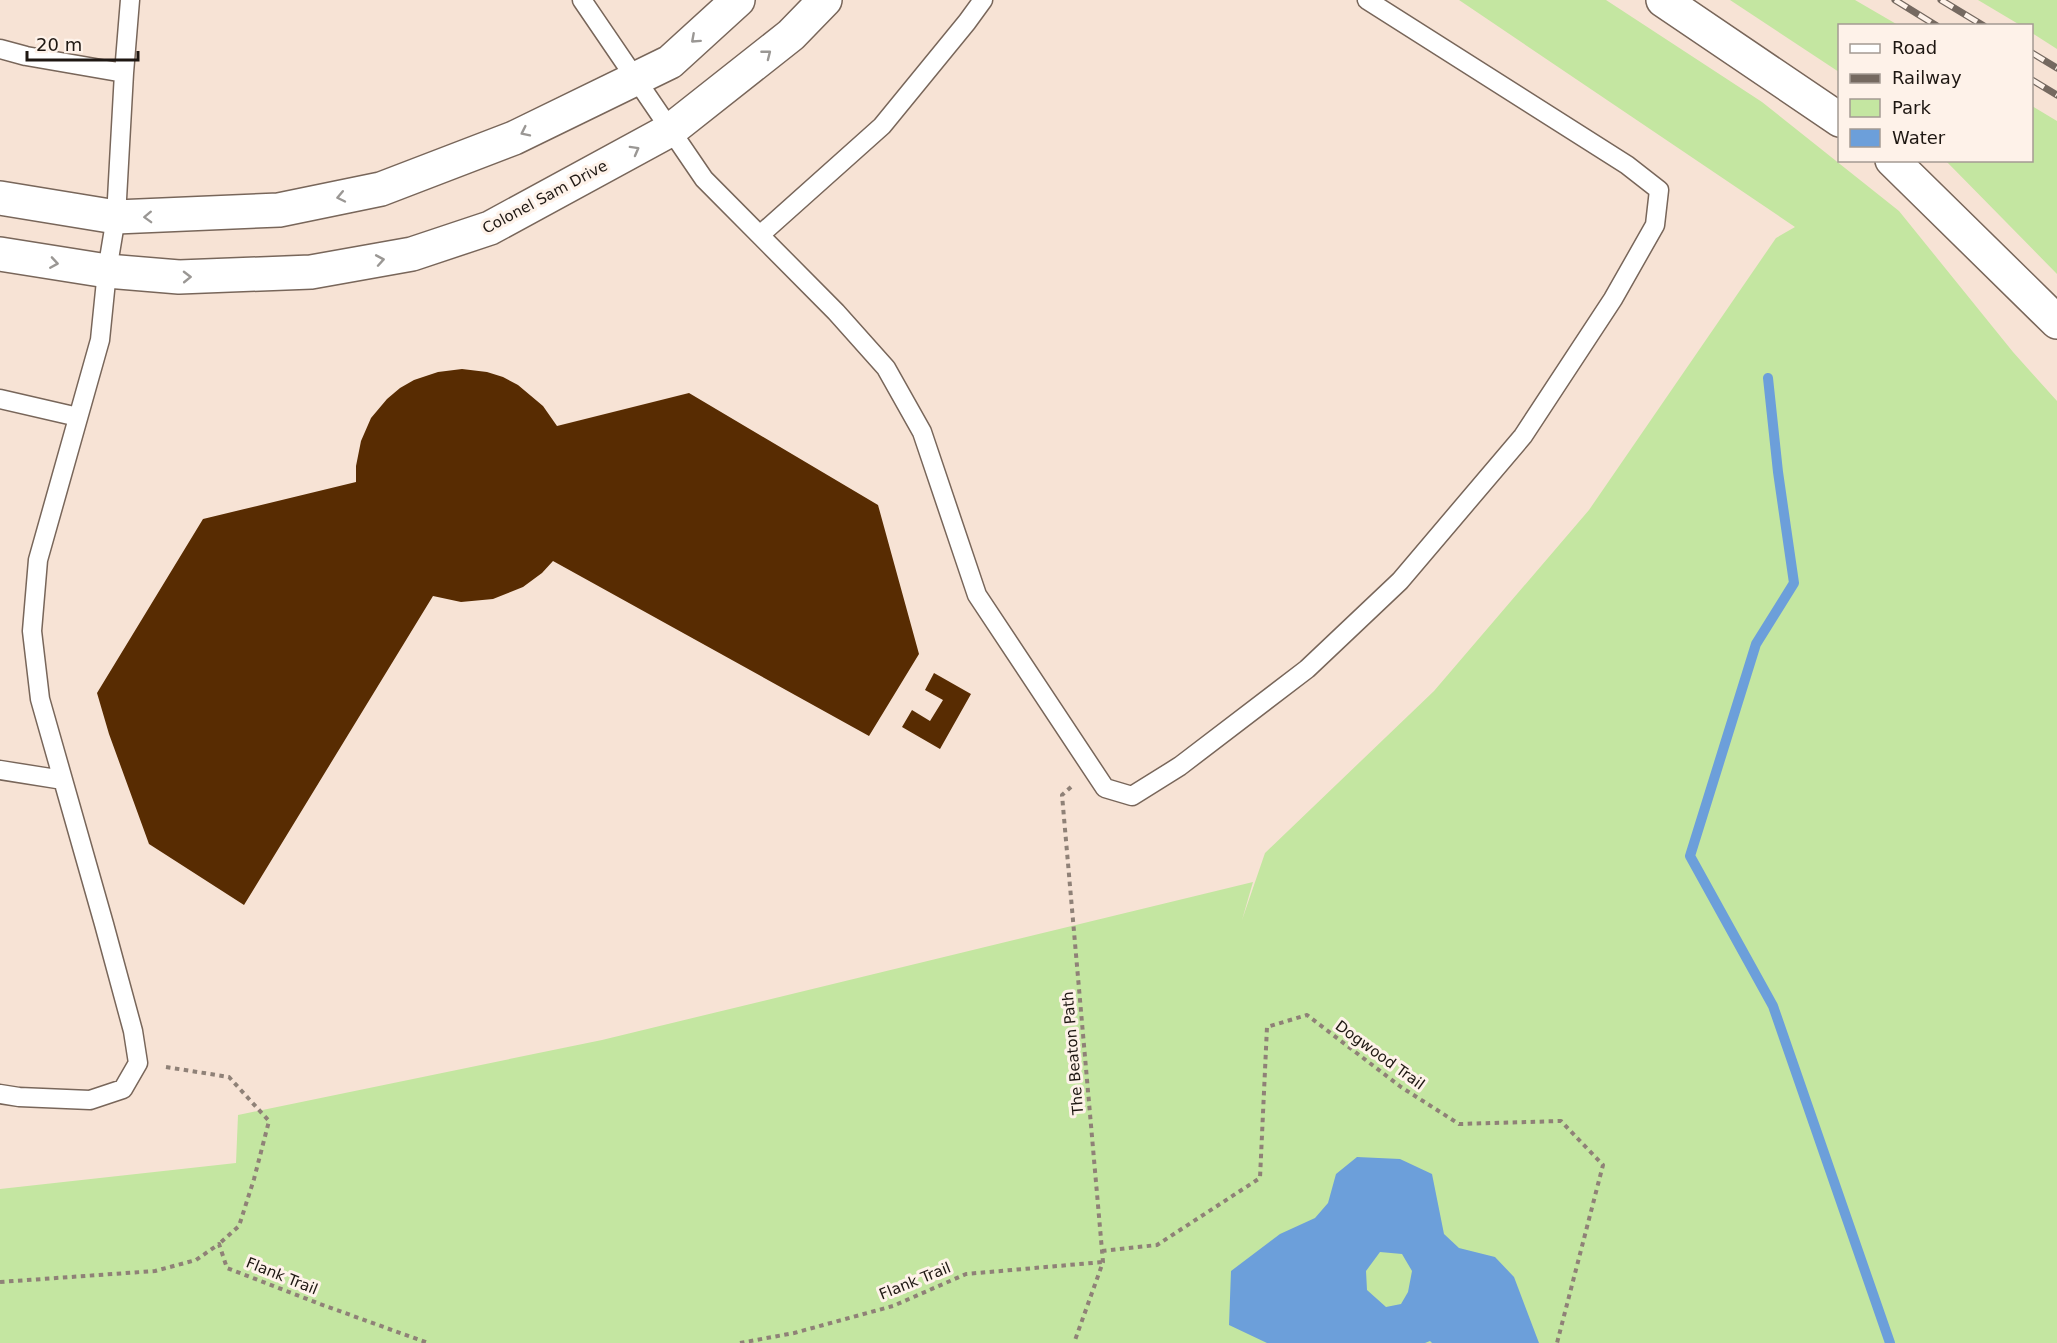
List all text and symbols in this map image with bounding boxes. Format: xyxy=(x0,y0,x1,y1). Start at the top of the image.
scale bar xyxy=(27,24,138,62)
legend xyxy=(1838,24,2033,162)
one-way arrow xyxy=(691,32,702,43)
text: 20 m xyxy=(36,34,82,55)
text: Road xyxy=(1892,37,1937,58)
one-way arrow xyxy=(761,51,772,62)
text: Railway xyxy=(1892,67,1962,88)
text: Park xyxy=(1892,97,1931,118)
one-way arrow xyxy=(520,125,531,137)
text: Water xyxy=(1892,127,1946,148)
one-way arrow xyxy=(628,146,639,157)
street label: Colonel Sam Drive xyxy=(480,156,610,238)
one-way arrow xyxy=(337,190,347,203)
one-way arrow xyxy=(143,210,152,223)
one-way arrow xyxy=(375,254,385,267)
one-way arrow xyxy=(48,256,58,269)
one-way arrow xyxy=(182,271,191,283)
street label: The Beaton Path xyxy=(1059,991,1087,1116)
street label: Dogwood Trail xyxy=(1332,1017,1428,1093)
street label: Flank Trail xyxy=(244,1253,320,1299)
street label: Flank Trail xyxy=(877,1258,953,1304)

